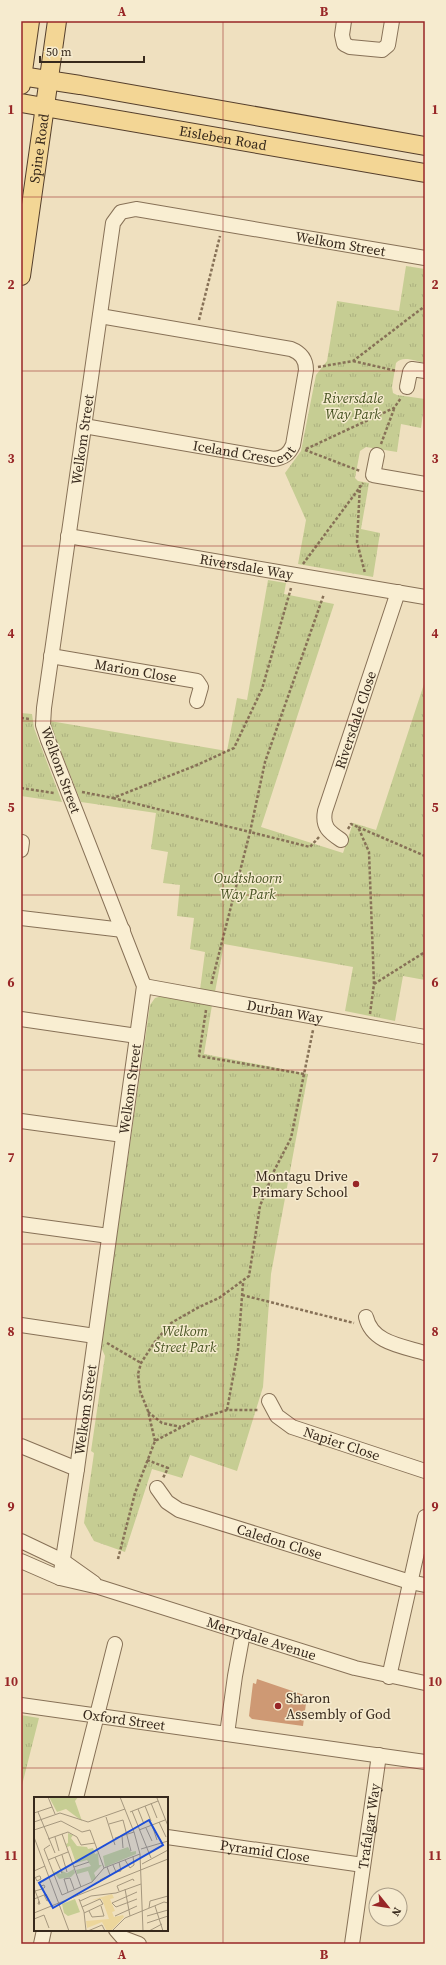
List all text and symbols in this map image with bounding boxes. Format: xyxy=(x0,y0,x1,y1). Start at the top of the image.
text: A xyxy=(118,3,127,20)
text: B xyxy=(320,3,329,20)
scale bar xyxy=(40,38,144,64)
text: 50 m xyxy=(46,44,72,60)
text: 1 xyxy=(7,101,15,118)
text: 1 xyxy=(431,101,439,118)
street label: Spine Road xyxy=(24,112,54,184)
street label: Eisleben Road xyxy=(178,121,268,155)
street label: Welkom Street xyxy=(294,226,387,261)
text: 2 xyxy=(7,276,15,293)
text: 2 xyxy=(431,276,439,293)
park label: Riversdale Way Park xyxy=(322,388,383,424)
street label: Welkom Street xyxy=(66,393,99,486)
street label: Iceland Crescent xyxy=(191,435,301,469)
text: 3 xyxy=(7,450,15,467)
text: 3 xyxy=(431,450,439,467)
street label: Riversdale Way xyxy=(198,549,296,584)
text: 4 xyxy=(7,625,15,642)
text: 4 xyxy=(431,625,439,642)
street label: Marion Close xyxy=(93,654,178,687)
street label: Riversdale Close xyxy=(330,668,381,772)
street label: Welkom Street xyxy=(36,724,86,816)
text: 5 xyxy=(7,799,15,816)
text: 5 xyxy=(431,799,439,816)
park label: Oudtshoorn Way Park xyxy=(214,868,282,904)
text: 6 xyxy=(7,974,15,991)
text: 6 xyxy=(431,974,439,991)
street label: Durban Way xyxy=(245,995,325,1028)
street label: Welkom Street xyxy=(114,1042,146,1135)
text: 7 xyxy=(7,1149,15,1166)
text: 7 xyxy=(431,1149,439,1166)
place label: Montagu Drive Primary School xyxy=(252,1166,348,1202)
marker: Montagu Drive Primary School xyxy=(351,1179,361,1189)
park label: Welkom Street Park xyxy=(154,1321,217,1357)
text: 8 xyxy=(7,1323,15,1340)
text: 8 xyxy=(431,1323,439,1340)
street label: Welkom Street xyxy=(69,1363,101,1456)
street label: Napier Close xyxy=(301,1421,383,1465)
text: 9 xyxy=(7,1498,15,1515)
text: 9 xyxy=(431,1498,439,1515)
street label: Caledon Close xyxy=(234,1519,325,1564)
street label: Merrydale Avenue xyxy=(204,1612,319,1665)
text: 10 xyxy=(4,1673,18,1690)
text: 10 xyxy=(428,1673,442,1690)
place label: Sharon Assembly of God xyxy=(286,1688,391,1724)
marker: Sharon Assembly of God xyxy=(273,1701,283,1711)
street label: Oxford Street xyxy=(82,1704,167,1735)
street label: Trafalgar Way xyxy=(353,1781,385,1870)
inset map xyxy=(34,1797,168,1931)
street label: Pyramid Close xyxy=(219,1835,311,1867)
text: 11 xyxy=(4,1847,18,1864)
text: 11 xyxy=(428,1847,442,1864)
north arrow xyxy=(368,1887,408,1927)
text: N xyxy=(388,1905,405,1919)
text: A xyxy=(118,1946,127,1963)
text: B xyxy=(320,1946,329,1963)

